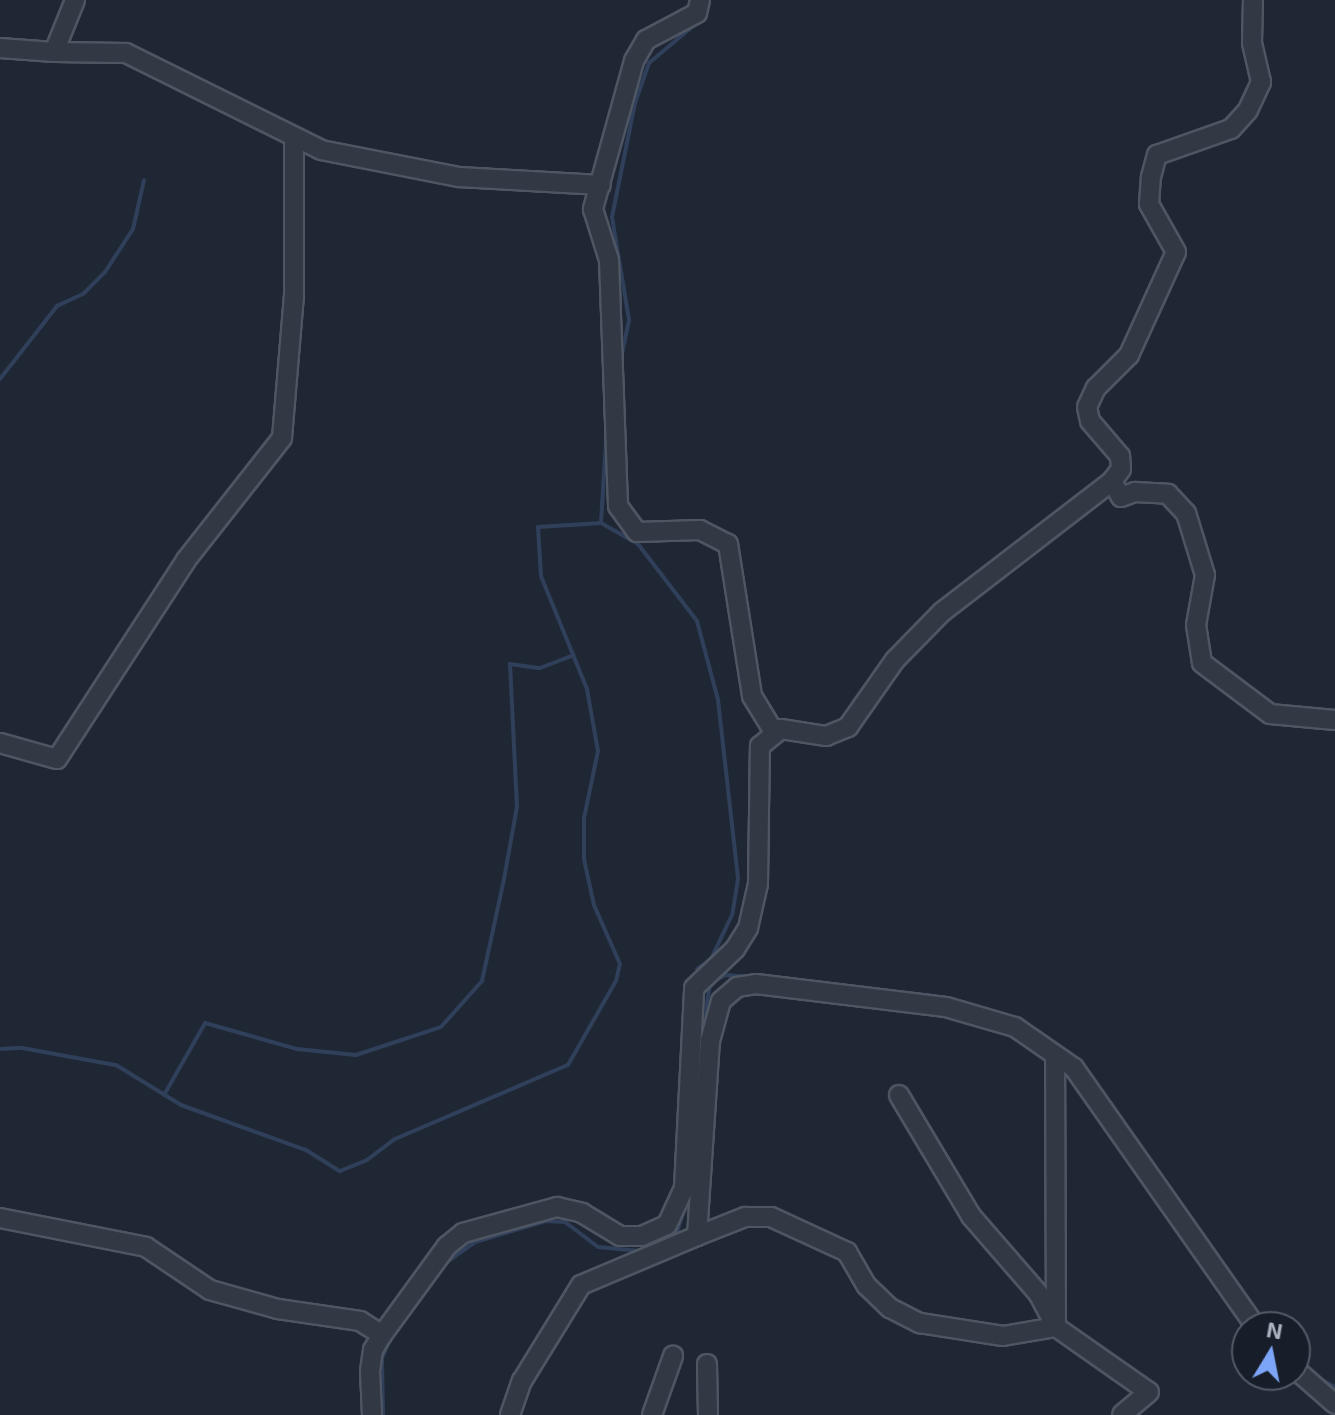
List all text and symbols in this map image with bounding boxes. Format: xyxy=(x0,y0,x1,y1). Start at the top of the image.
north arrow xyxy=(1231,1311,1311,1391)
text: N xyxy=(1265,1315,1285,1344)

